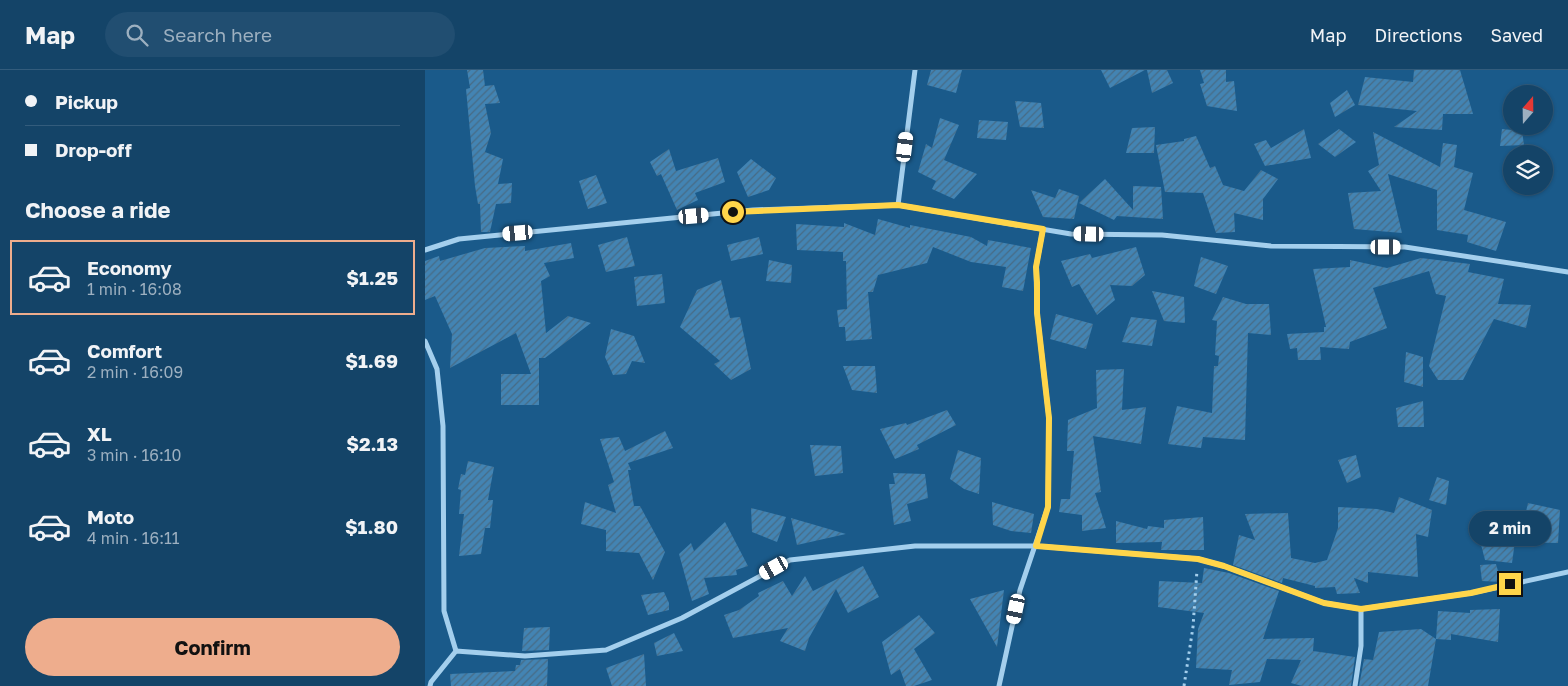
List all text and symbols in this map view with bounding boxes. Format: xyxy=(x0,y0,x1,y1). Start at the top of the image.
search box xyxy=(105,12,455,57)
text: Map xyxy=(25,20,75,49)
icon: search xyxy=(123,21,151,49)
text: Search here xyxy=(163,23,272,46)
text: Map xyxy=(1310,24,1346,46)
text: Directions xyxy=(1374,24,1462,46)
text: Saved xyxy=(1490,24,1543,46)
north arrow xyxy=(1503,85,1553,135)
map controls xyxy=(1503,85,1553,195)
text: Pickup xyxy=(55,90,118,113)
car xyxy=(895,131,914,163)
text: Drop-off xyxy=(55,138,132,161)
button: layers xyxy=(1503,145,1553,195)
text: Choose a ride xyxy=(25,196,171,223)
route start xyxy=(722,201,744,223)
car xyxy=(678,207,709,225)
car xyxy=(502,224,533,242)
car xyxy=(1073,226,1104,242)
car xyxy=(1371,240,1401,255)
icon: car xyxy=(27,255,72,300)
text: Economy xyxy=(87,256,172,279)
text: $1.25 xyxy=(346,266,398,289)
text: 1 min · 16:08 xyxy=(87,279,182,299)
icon: car xyxy=(27,338,72,383)
text: Comfort xyxy=(87,339,162,362)
text: $1.69 xyxy=(345,349,398,372)
text: 2 min · 16:09 xyxy=(87,362,183,382)
icon: car xyxy=(27,421,72,466)
text: XL xyxy=(87,422,112,445)
text: $2.13 xyxy=(346,432,398,455)
text: 3 min · 16:10 xyxy=(87,445,181,465)
icon: car xyxy=(27,504,72,549)
text: Moto xyxy=(87,505,134,528)
callout: 2 min xyxy=(1469,512,1551,546)
text: $1.80 xyxy=(345,515,398,538)
text: 2 min xyxy=(1489,518,1531,538)
text: 4 min · 16:11 xyxy=(87,528,180,548)
car xyxy=(757,554,790,582)
route end xyxy=(1499,573,1521,595)
car xyxy=(1005,593,1026,625)
button: Confirm xyxy=(25,618,400,676)

